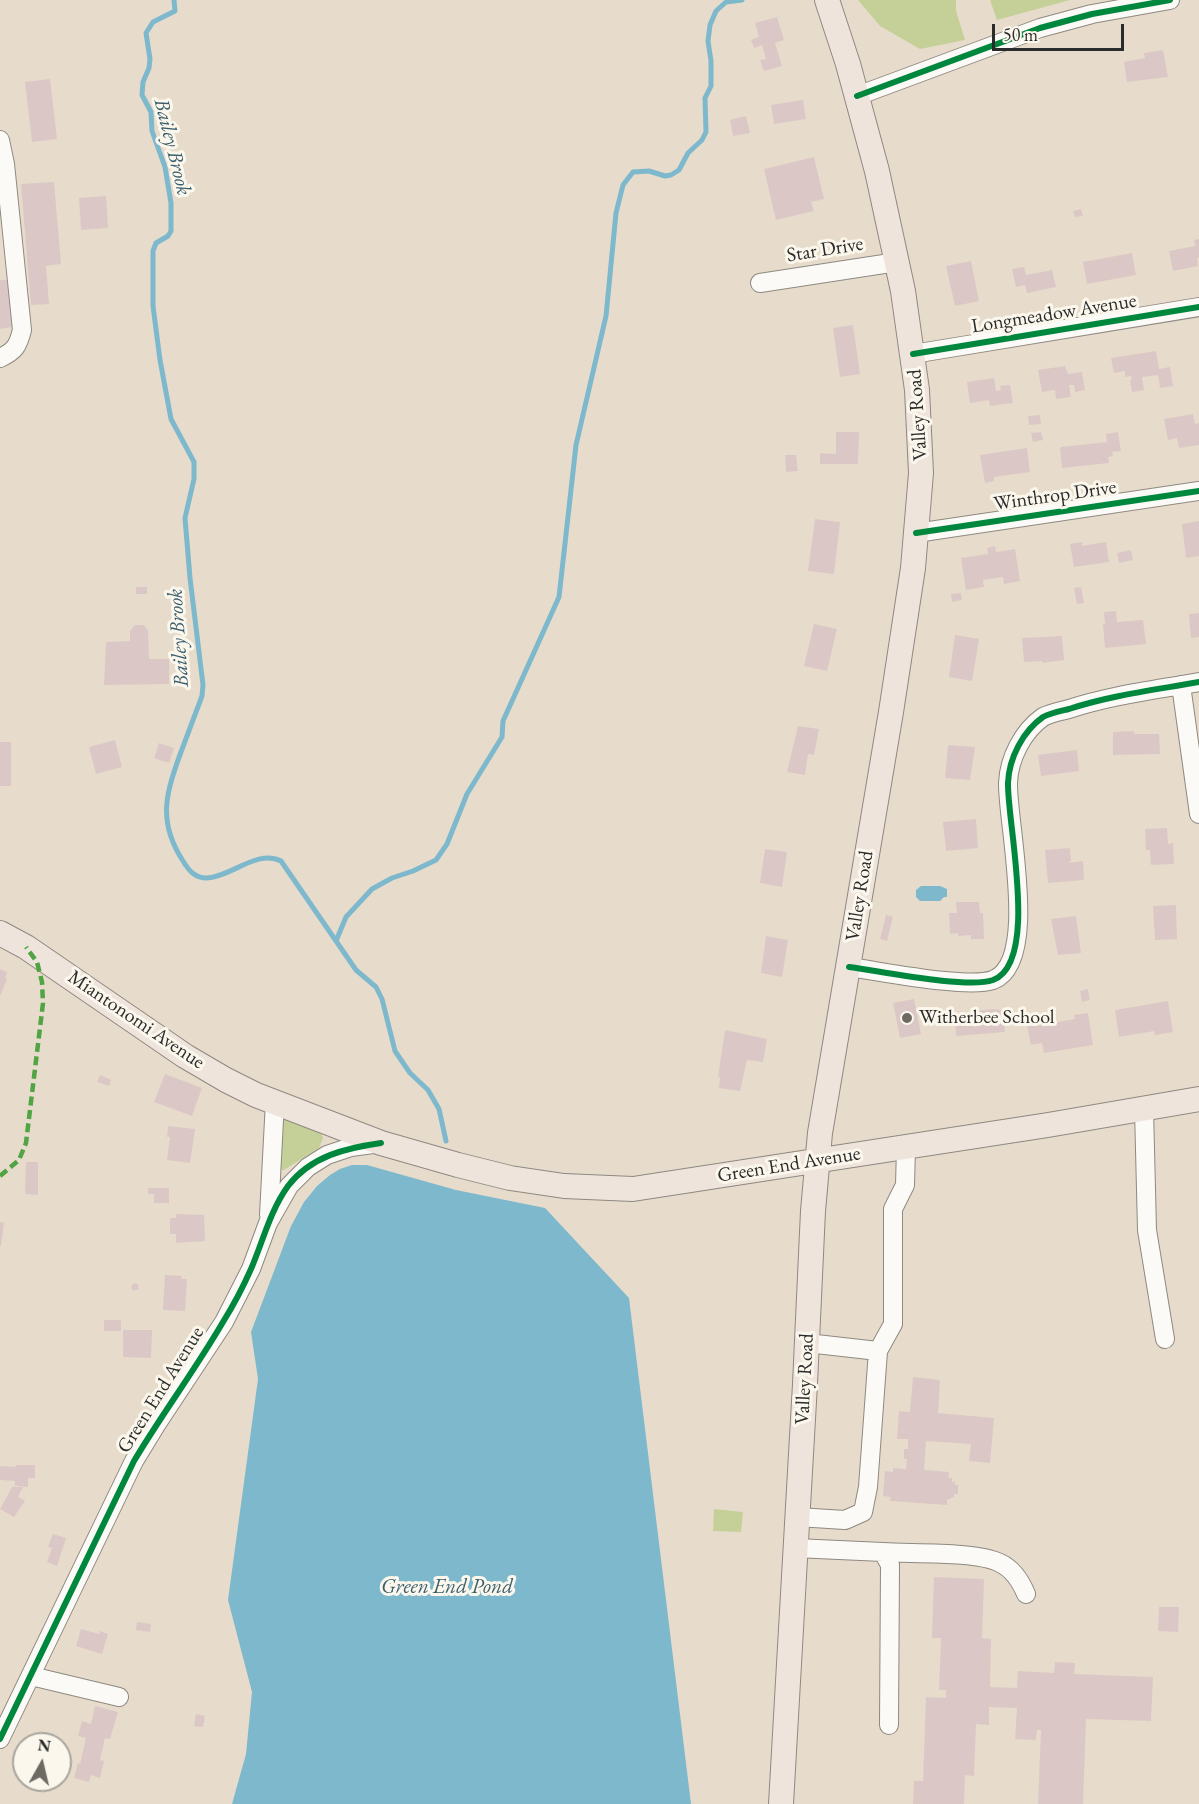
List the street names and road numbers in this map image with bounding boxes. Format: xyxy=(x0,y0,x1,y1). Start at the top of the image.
street label: Star Drive xyxy=(785,232,865,268)
street label: Longmeadow Avenue xyxy=(970,289,1138,339)
street label: Valley Road xyxy=(903,369,933,461)
street label: Winthrop Drive xyxy=(992,476,1118,516)
street label: Valley Road xyxy=(841,849,879,943)
street label: Miantonomi Avenue xyxy=(63,965,209,1075)
street label: Green End Avenue xyxy=(716,1142,862,1188)
street label: Green End Avenue xyxy=(113,1322,209,1458)
street label: Valley Road xyxy=(791,1333,819,1425)

